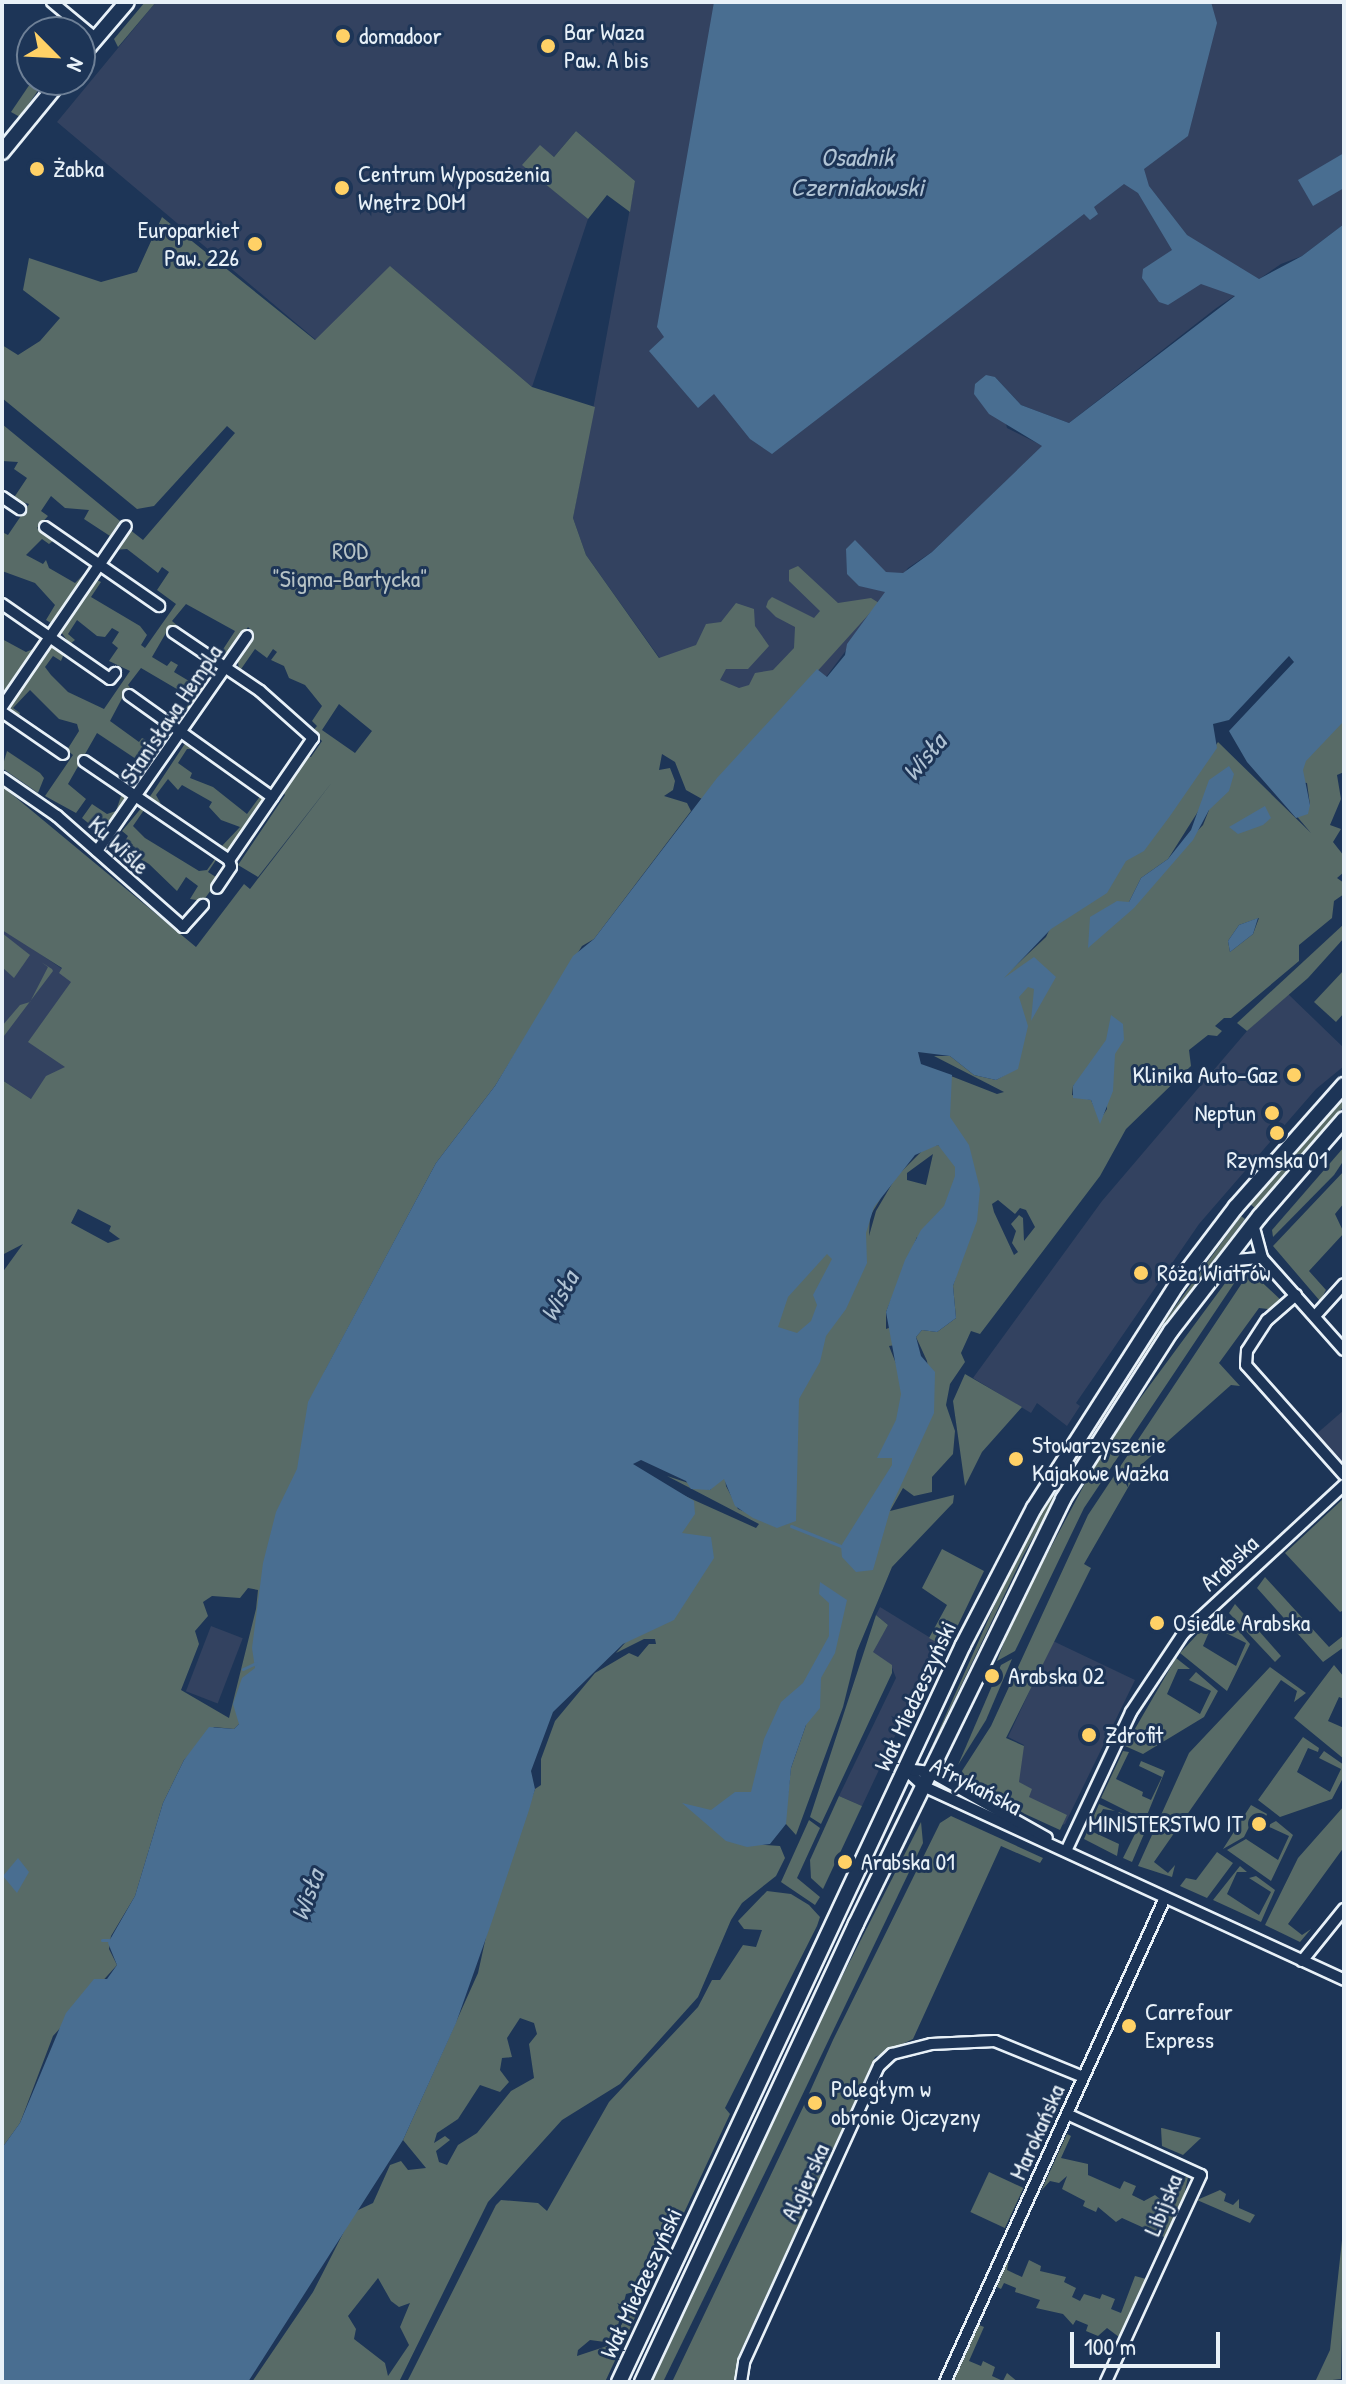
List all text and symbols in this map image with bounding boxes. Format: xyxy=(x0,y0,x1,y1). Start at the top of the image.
north arrow xyxy=(16,16,96,96)
place label: Bar Waza Paw. A bis xyxy=(564,18,648,74)
place label: domadoor xyxy=(359,22,442,50)
marker: domadoor xyxy=(334,27,352,45)
marker: Bar Waza Paw. A bis xyxy=(539,37,557,55)
text: N xyxy=(60,53,92,76)
water label: Osadnik Czerniakowski xyxy=(790,141,924,202)
place label: Żabka xyxy=(53,155,104,183)
marker: Żabka xyxy=(28,160,46,178)
place label: Centrum Wyposażenia Wnętrz DOM xyxy=(358,160,549,216)
marker: Centrum Wyposażenia Wnętrz DOM xyxy=(333,179,351,197)
place label: Europarkiet Paw. 226 xyxy=(138,216,239,272)
marker: Europarkiet Paw. 226 xyxy=(246,235,264,253)
park label: ROD "Sigma-Bartycka" xyxy=(273,537,427,593)
street label: Stanisława Hempla xyxy=(114,639,228,789)
water label: Wisła xyxy=(895,727,953,787)
street label: Ku Wiśle xyxy=(82,810,156,880)
place label: Klinika Auto-Gaz xyxy=(1132,1061,1278,1089)
marker: Klinika Auto-Gaz xyxy=(1285,1066,1303,1084)
place label: Neptun xyxy=(1195,1099,1256,1127)
marker: Neptun xyxy=(1263,1104,1281,1122)
marker: Rzymska 01 xyxy=(1268,1124,1286,1142)
place label: Rzymska 01 xyxy=(1226,1146,1328,1174)
place label: Róża Wiatrów xyxy=(1157,1259,1271,1287)
marker: Róża Wiatrów xyxy=(1132,1264,1150,1282)
water label: Wisła xyxy=(533,1266,585,1326)
place label: Stowarzyszenie Kajakowe Ważka xyxy=(1032,1431,1169,1487)
marker: Stowarzyszenie Kajakowe Ważka xyxy=(1007,1450,1025,1468)
street label: Arabska xyxy=(1194,1529,1264,1597)
place label: Osiedle Arabska xyxy=(1173,1609,1310,1637)
marker: Osiedle Arabska xyxy=(1148,1614,1166,1632)
street label: Wał Miedzeszyński xyxy=(868,1616,962,1776)
place label: Arabska 02 xyxy=(1008,1662,1104,1690)
marker: Arabska 02 xyxy=(983,1667,1001,1685)
place label: Zdrofit xyxy=(1105,1721,1163,1749)
marker: Zdrofit xyxy=(1080,1726,1098,1744)
street label: Afrykańska xyxy=(926,1751,1026,1821)
place label: MINISTERSTWO IT xyxy=(1088,1810,1243,1838)
marker: MINISTERSTWO IT xyxy=(1250,1815,1268,1833)
place label: Arabska 01 xyxy=(861,1848,955,1876)
marker: Arabska 01 xyxy=(836,1853,854,1871)
water label: Wisła xyxy=(283,1865,331,1925)
place label: Carrefour Express xyxy=(1145,1998,1233,2054)
marker: Carrefour Express xyxy=(1120,2017,1138,2035)
place label: Poległym w obronie Ojczyzny xyxy=(831,2075,981,2131)
street label: Marokańska xyxy=(1003,2080,1071,2184)
marker: Poległym w obronie Ojczyzny xyxy=(806,2094,824,2112)
street label: Algierska xyxy=(775,2139,835,2225)
street label: Libijska xyxy=(1138,2170,1188,2240)
street label: Wał Miedzeszyński xyxy=(594,2203,688,2363)
scale bar xyxy=(1074,2316,1224,2366)
text: 100 m xyxy=(1084,2330,1136,2362)

